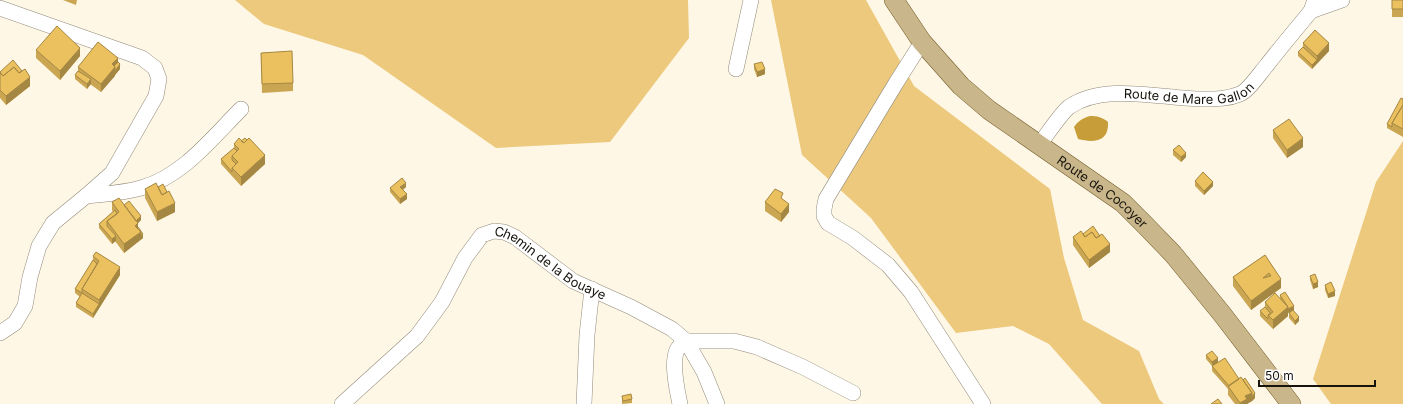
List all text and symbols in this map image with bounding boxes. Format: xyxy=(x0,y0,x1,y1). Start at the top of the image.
street label: Route de Mare Gallon xyxy=(1124,79,1257,107)
street label: Route de Cocoyer xyxy=(1054,152,1151,231)
street label: Chemin de la Bouaye xyxy=(494,223,609,303)
scale bar xyxy=(1259,362,1375,388)
text: 50 m xyxy=(1265,368,1294,383)

